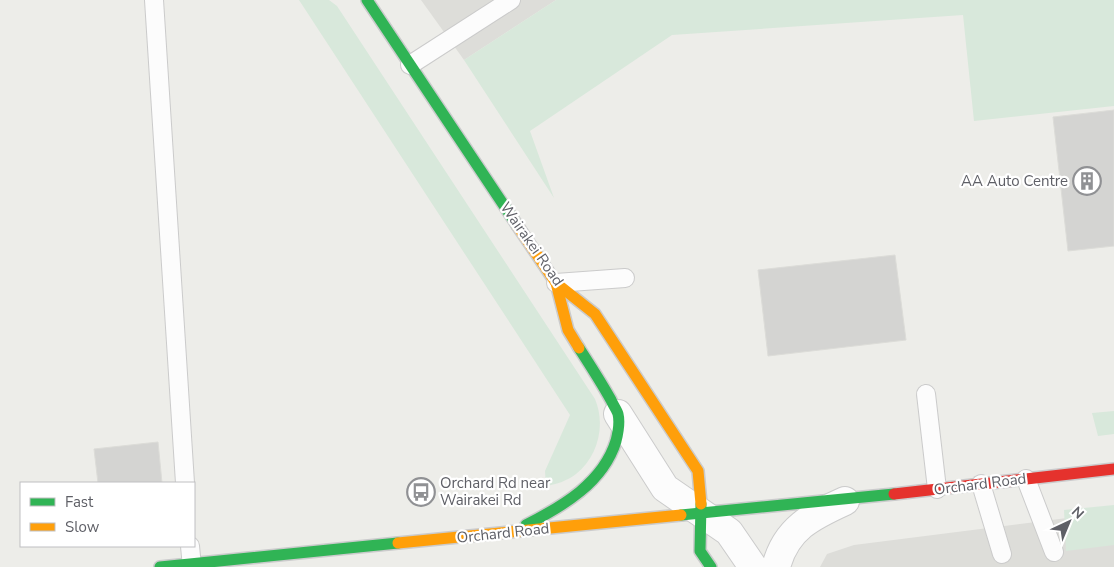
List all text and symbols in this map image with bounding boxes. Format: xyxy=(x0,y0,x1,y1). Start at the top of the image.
building icon: AA Auto Centre xyxy=(1072,166,1102,196)
place label: AA Auto Centre xyxy=(961,171,1068,191)
street label: Wairakei Road xyxy=(496,198,568,290)
street label: Orchard Road xyxy=(933,468,1027,500)
place label: Orchard Rd near Wairakei Rd xyxy=(440,473,551,510)
bus stop icon: Orchard Rd near Wairakei Rd xyxy=(406,477,436,507)
legend xyxy=(20,482,195,547)
text: Fast xyxy=(65,492,94,512)
north arrow xyxy=(1044,497,1094,547)
text: N xyxy=(1067,503,1088,523)
text: Slow xyxy=(65,517,100,537)
street label: Orchard Road xyxy=(456,518,550,548)

